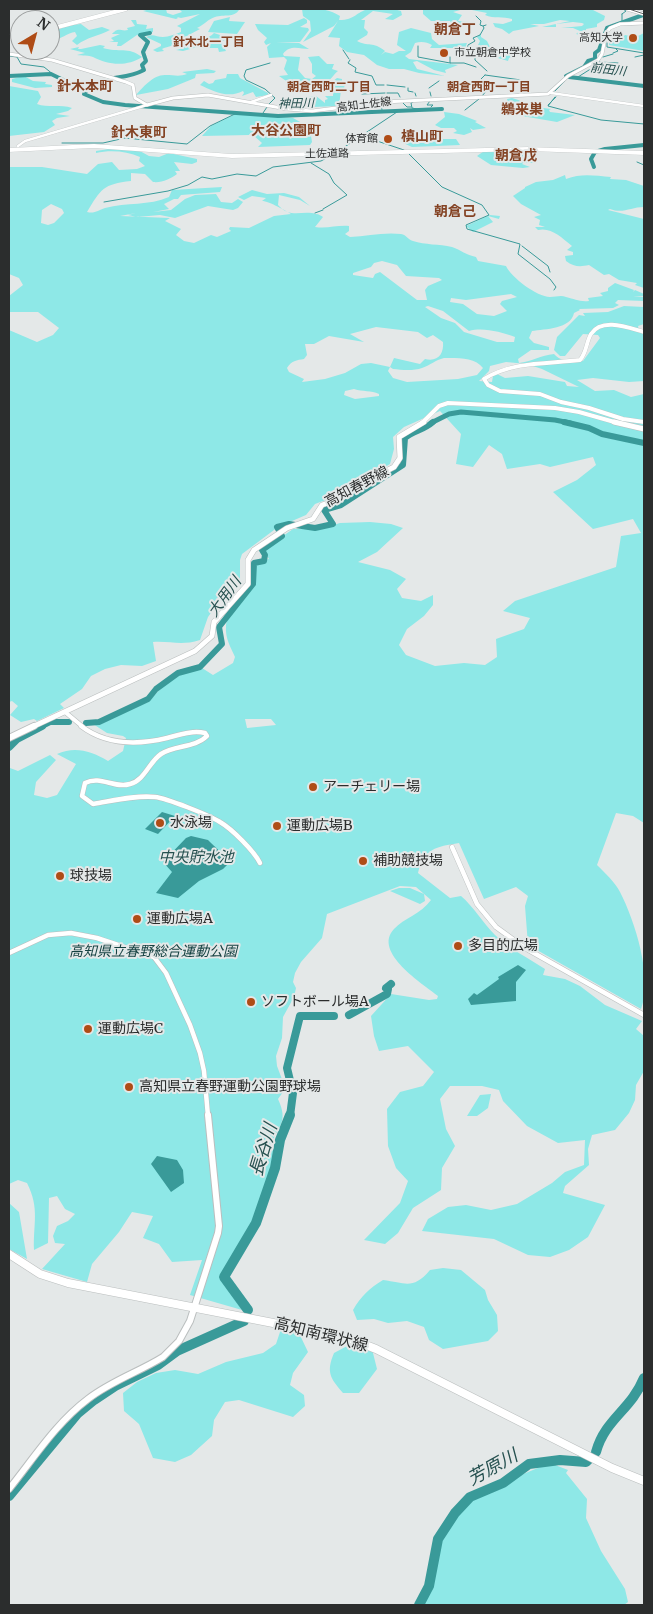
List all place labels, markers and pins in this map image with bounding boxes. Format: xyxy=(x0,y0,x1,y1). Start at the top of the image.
place label: 高知大学 xyxy=(579,31,623,45)
marker: 高知大学 xyxy=(627,32,639,44)
place label: 市立朝倉中学校 xyxy=(454,46,531,60)
marker: 市立朝倉中学校 xyxy=(438,47,450,59)
place label: 体育館 xyxy=(345,132,378,146)
marker: 体育館 xyxy=(382,133,394,145)
place label: アーチェリー場 xyxy=(323,779,420,795)
marker: アーチェリー場 xyxy=(307,781,319,793)
place label: 水泳場 xyxy=(170,815,212,831)
marker: 水泳場 xyxy=(154,817,166,829)
place label: 運動広場B xyxy=(287,818,352,834)
marker: 運動広場B xyxy=(271,820,283,832)
place label: 補助競技場 xyxy=(373,853,443,869)
marker: 補助競技場 xyxy=(357,855,369,867)
place label: 球技場 xyxy=(70,868,112,884)
marker: 球技場 xyxy=(54,870,66,882)
place label: 運動広場A xyxy=(147,911,213,927)
marker: 運動広場A xyxy=(131,913,143,925)
place label: 多目的広場 xyxy=(468,938,538,954)
marker: 多目的広場 xyxy=(452,940,464,952)
place label: ソフトボール場A xyxy=(261,994,369,1010)
marker: ソフトボール場A xyxy=(245,996,257,1008)
place label: 運動広場C xyxy=(98,1021,163,1037)
marker: 運動広場C xyxy=(82,1023,94,1035)
place label: 高知県立春野運動公園野球場 xyxy=(139,1079,321,1095)
marker: 高知県立春野運動公園野球場 xyxy=(123,1081,135,1093)

